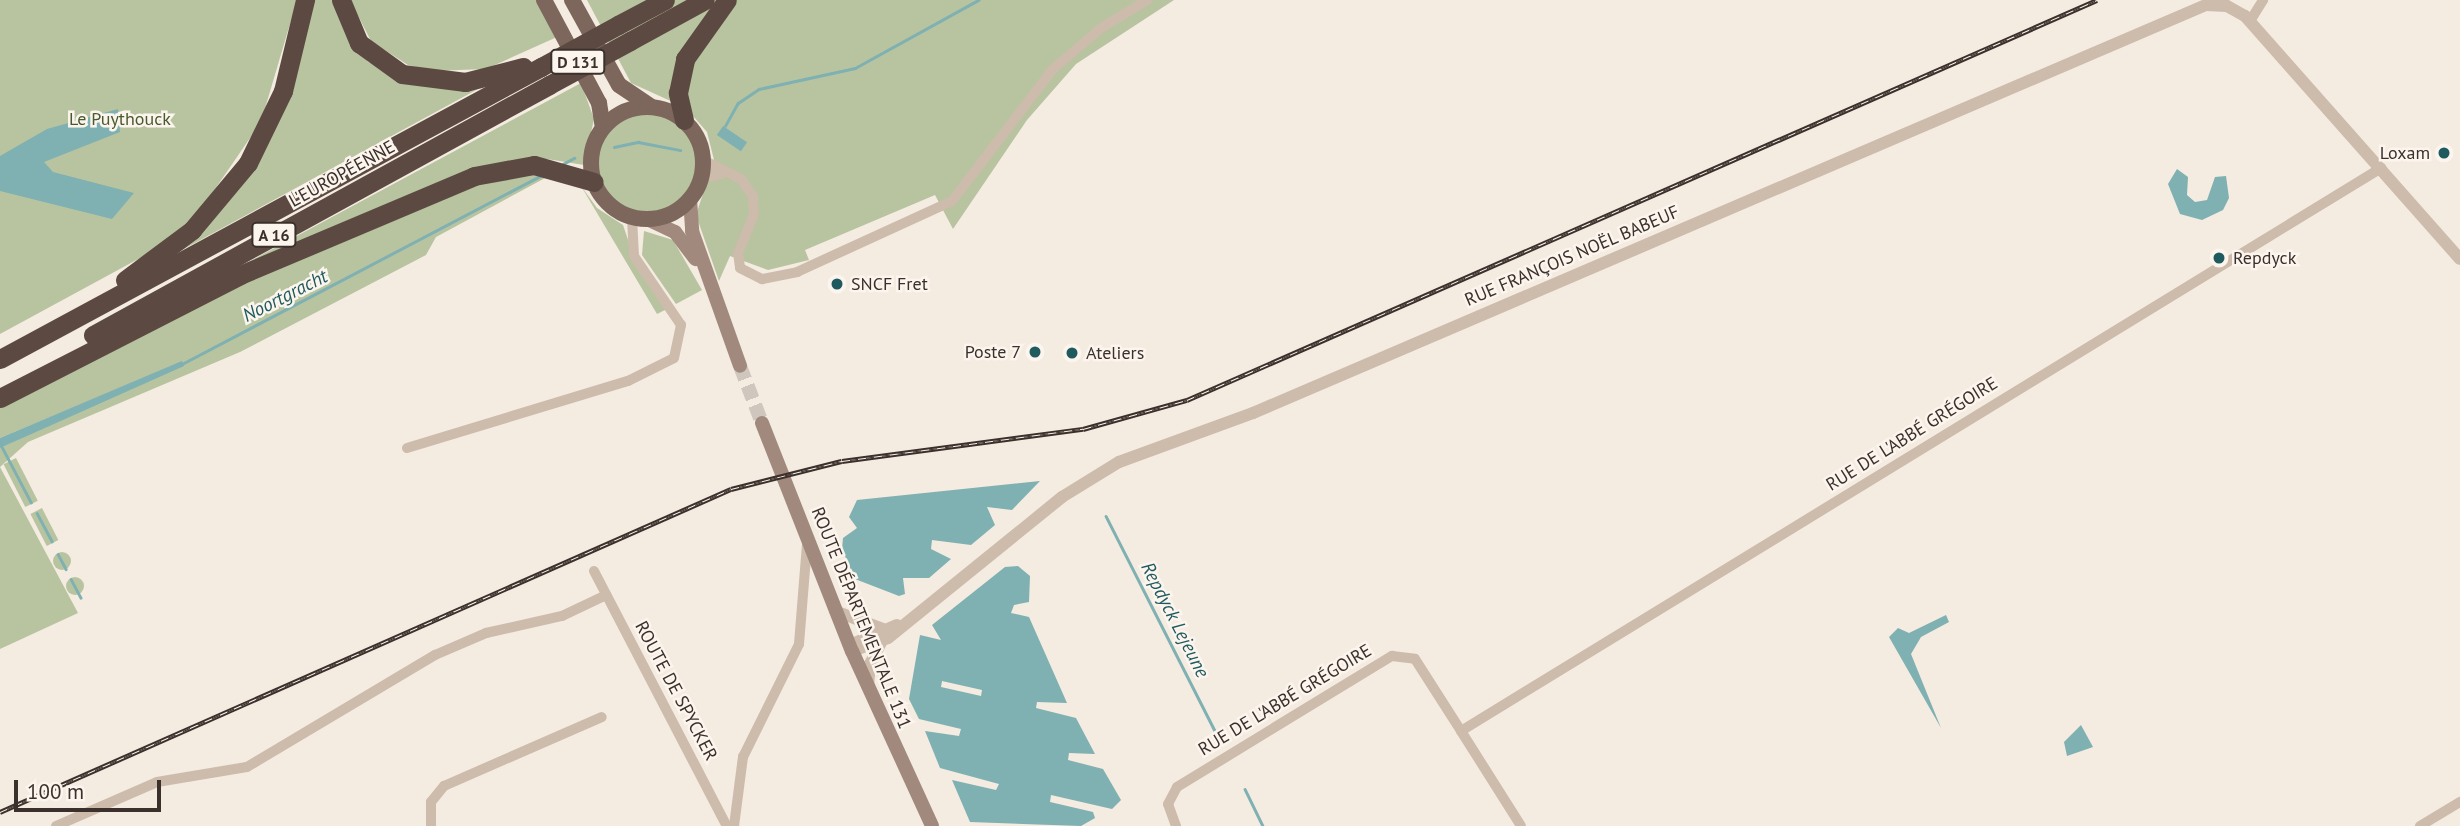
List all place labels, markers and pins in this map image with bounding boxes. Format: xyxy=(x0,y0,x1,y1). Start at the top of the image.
place label: Loxam xyxy=(2380,142,2430,164)
marker: Loxam xyxy=(2436,145,2452,161)
place label: Repdyck xyxy=(2233,247,2296,269)
marker: Repdyck xyxy=(2211,250,2227,266)
place label: SNCF Fret xyxy=(851,273,928,295)
marker: SNCF Fret xyxy=(829,276,845,292)
place label: Poste 7 xyxy=(965,341,1021,363)
place label: Ateliers xyxy=(1086,342,1144,364)
marker: Poste 7 xyxy=(1027,344,1043,360)
marker: Ateliers xyxy=(1064,345,1080,361)

